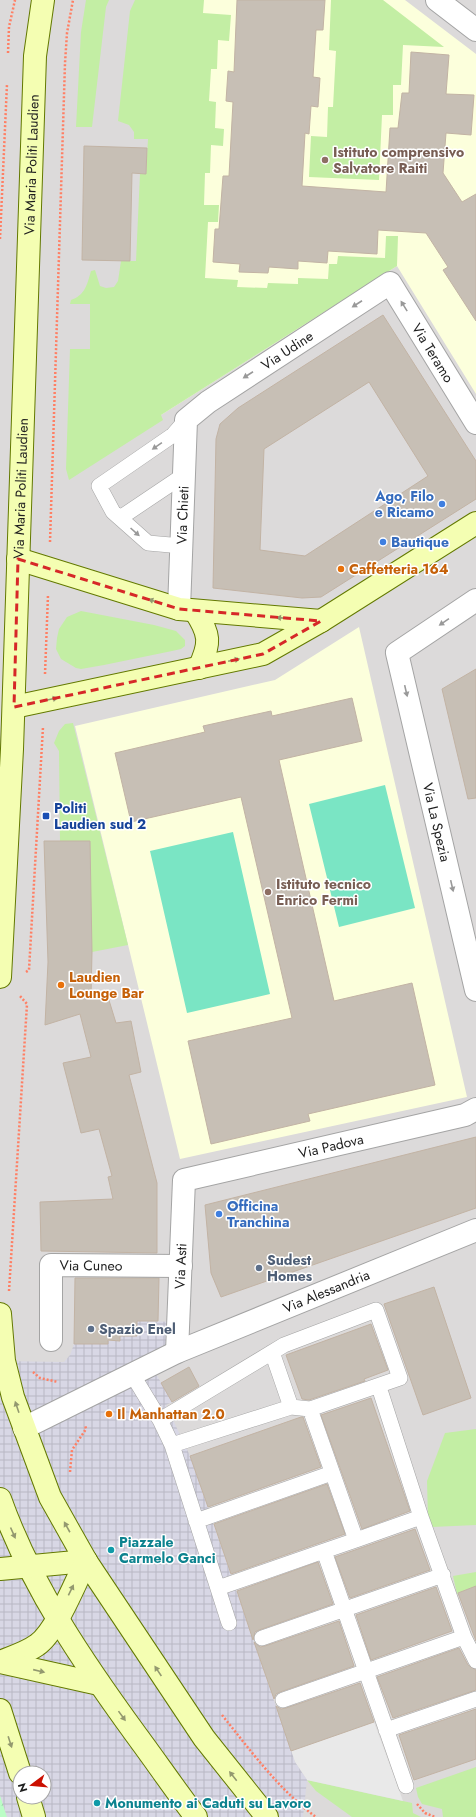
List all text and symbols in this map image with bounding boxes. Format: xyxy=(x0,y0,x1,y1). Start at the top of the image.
street label: Via Maria Politi Laudien xyxy=(19,94,44,235)
place label: Istituto comprensivo Salvatore Raiti xyxy=(333,142,464,178)
marker: Istituto comprensivo Salvatore Raiti xyxy=(320,155,330,165)
one-way arrow xyxy=(352,300,362,308)
one-way arrow xyxy=(400,301,408,311)
street label: Via Teramo xyxy=(407,319,459,387)
street label: Via Udine xyxy=(257,326,317,375)
one-way arrow xyxy=(243,371,253,379)
street label: Via Maria Politi Laudien xyxy=(8,418,33,559)
one-way arrow xyxy=(152,442,162,450)
street label: Via Chieti xyxy=(171,485,194,545)
place label: Ago, Filo e Ricamo xyxy=(374,486,434,522)
marker: Ago, Filo e Ricamo xyxy=(437,499,447,509)
one-way arrow xyxy=(130,527,141,536)
place label: Bautique xyxy=(391,532,449,552)
marker: Bautique xyxy=(378,537,388,547)
place label: Caffetteria 164 xyxy=(349,559,449,579)
marker: Caffetteria 164 xyxy=(336,564,346,574)
one-way arrow xyxy=(147,598,159,604)
one-way arrow xyxy=(276,614,288,621)
one-way arrow xyxy=(439,618,449,626)
one-way arrow xyxy=(228,657,240,663)
one-way arrow xyxy=(403,686,409,698)
one-way arrow xyxy=(46,696,58,702)
street label: Via La Spezia xyxy=(418,781,456,864)
place label: Politi Laudien sud 2 xyxy=(54,798,146,834)
marker: Politi Laudien sud 2 xyxy=(41,811,51,821)
place label: Istituto tecnico Enrico Fermi xyxy=(276,874,371,910)
one-way arrow xyxy=(449,880,455,892)
marker: Istituto tecnico Enrico Fermi xyxy=(263,887,273,897)
place label: Laudien Lounge Bar xyxy=(69,967,144,1003)
marker: Laudien Lounge Bar xyxy=(56,980,66,990)
street label: Via Padova xyxy=(296,1129,365,1163)
place label: Officina Tranchina xyxy=(227,1196,289,1232)
marker: Officina Tranchina xyxy=(214,1209,224,1219)
street label: Via Asti xyxy=(170,1243,191,1289)
place label: Sudest Homes xyxy=(267,1250,313,1286)
street label: Via Cuneo xyxy=(59,1255,123,1276)
marker: Sudest Homes xyxy=(254,1263,264,1273)
street label: Via Alessandria xyxy=(280,1264,373,1318)
place label: Spazio Enel xyxy=(99,1319,176,1339)
marker: Spazio Enel xyxy=(86,1324,96,1334)
one-way arrow xyxy=(14,1401,20,1413)
place label: Il Manhattan 2.0 xyxy=(117,1404,225,1424)
marker: Il Manhattan 2.0 xyxy=(104,1409,114,1419)
one-way arrow xyxy=(64,1521,70,1533)
one-way arrow xyxy=(10,1527,16,1539)
place label: Piazzale Carmelo Ganci xyxy=(119,1532,216,1568)
marker: Piazzale Carmelo Ganci xyxy=(106,1545,116,1555)
one-way arrow xyxy=(68,1584,74,1596)
one-way arrow xyxy=(154,1665,162,1676)
one-way arrow xyxy=(32,1668,45,1674)
one-way arrow xyxy=(118,1711,126,1721)
one-way arrow xyxy=(7,1736,13,1748)
north arrow xyxy=(12,1765,52,1805)
one-way arrow xyxy=(229,1771,238,1782)
text: N xyxy=(13,1781,31,1794)
place label: Monumento ai Caduti su Lavoro xyxy=(105,1793,311,1813)
marker: Monumento ai Caduti su Lavoro xyxy=(92,1798,102,1808)

